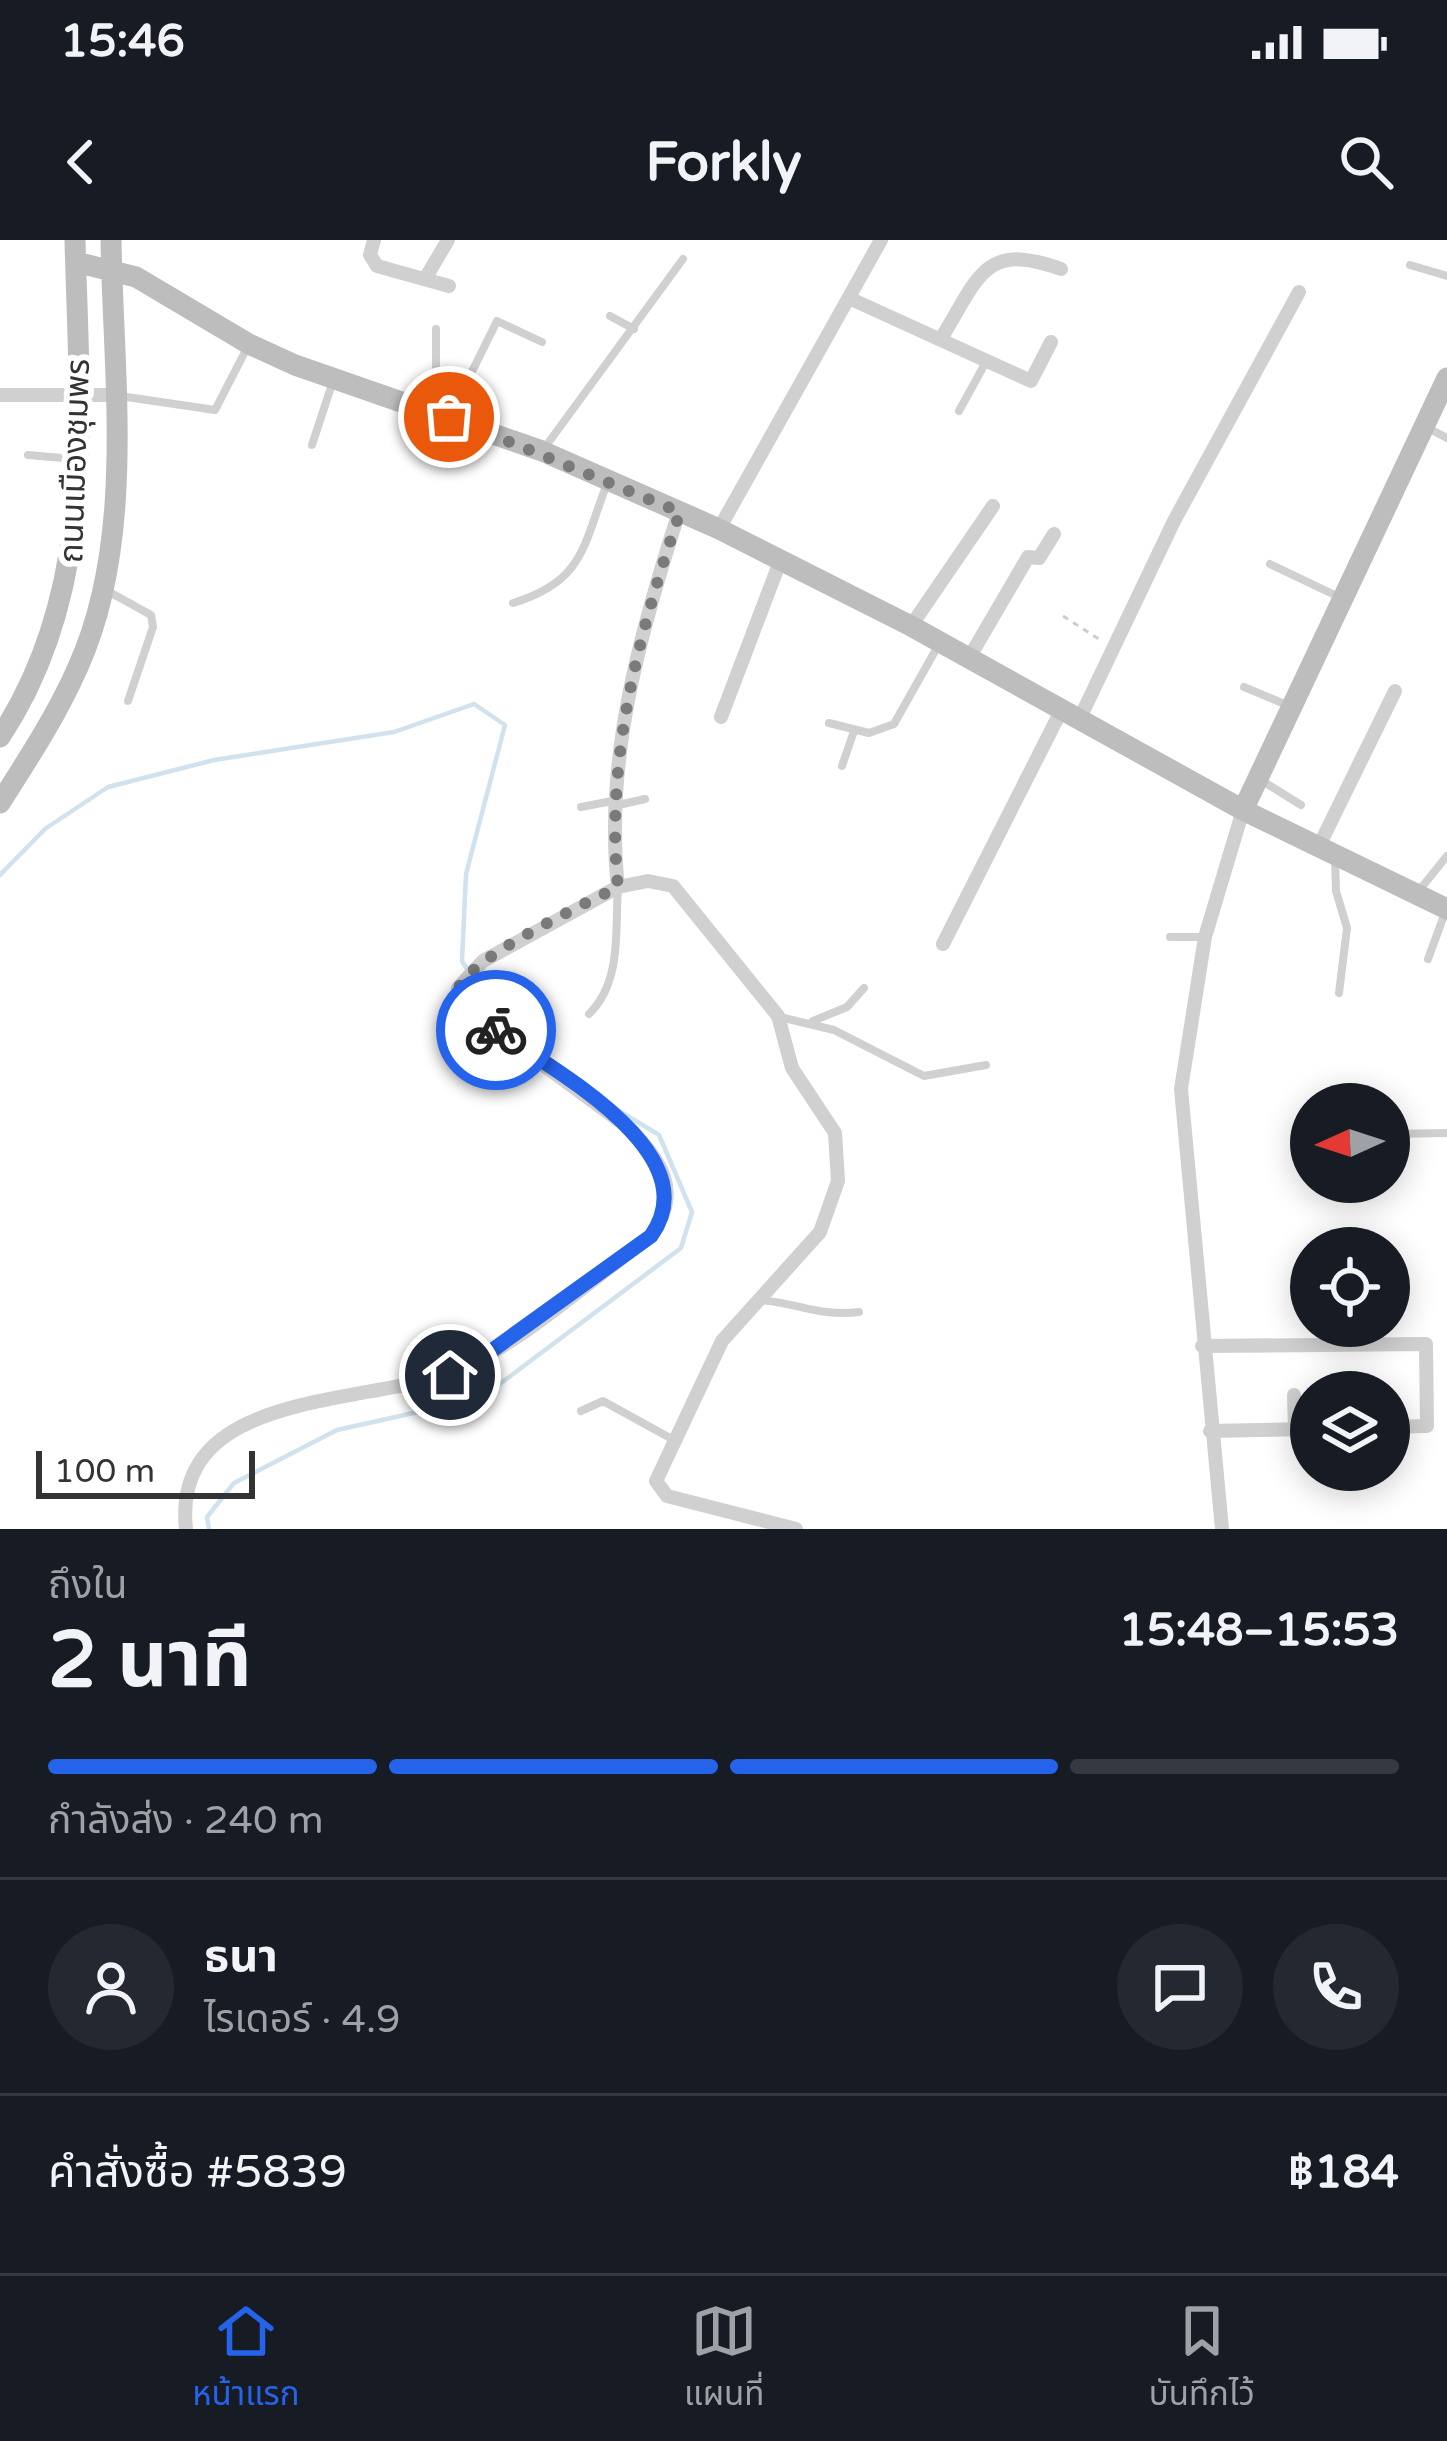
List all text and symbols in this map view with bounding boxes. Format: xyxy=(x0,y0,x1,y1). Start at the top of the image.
text: 15:46 xyxy=(60,15,185,69)
icon: back xyxy=(48,129,114,195)
icon: search xyxy=(1333,129,1399,195)
text: Forkly xyxy=(645,130,802,195)
street label: ถนนเมืองชุมพร xyxy=(52,358,98,564)
pin xyxy=(398,366,500,468)
icon: bag xyxy=(416,384,482,450)
courier xyxy=(436,970,556,1090)
icon: bike xyxy=(463,997,529,1063)
north arrow xyxy=(1290,1083,1410,1203)
map controls xyxy=(1290,1083,1410,1491)
button: locate xyxy=(1290,1227,1410,1347)
pin xyxy=(399,1324,501,1426)
icon: home xyxy=(417,1342,483,1408)
button: layers xyxy=(1290,1371,1410,1491)
scale bar xyxy=(36,1445,255,1498)
text: 100 m xyxy=(54,1452,155,1491)
text: ถึงใน xyxy=(48,1562,127,1609)
text: 15:48–15:53 xyxy=(1119,1604,1399,1658)
text: 2 นาที xyxy=(48,1614,252,1708)
text: กำลังส่ง · 240 m xyxy=(48,1797,324,1844)
button: person xyxy=(48,1924,174,2050)
button: chat xyxy=(1117,1924,1243,2050)
button: phone xyxy=(1273,1924,1399,2050)
text: ธนา xyxy=(204,1930,278,1984)
text: ไรเดอร์ · 4.9 xyxy=(204,1996,401,2043)
text: คำสั่งซื้อ #5839 xyxy=(48,2146,347,2200)
text: ฿184 xyxy=(1288,2146,1399,2200)
tab: หน้าแรก xyxy=(192,2298,300,2420)
tab: แผนที่ xyxy=(684,2298,764,2420)
tab: บันทึกไว้ xyxy=(1149,2298,1255,2420)

